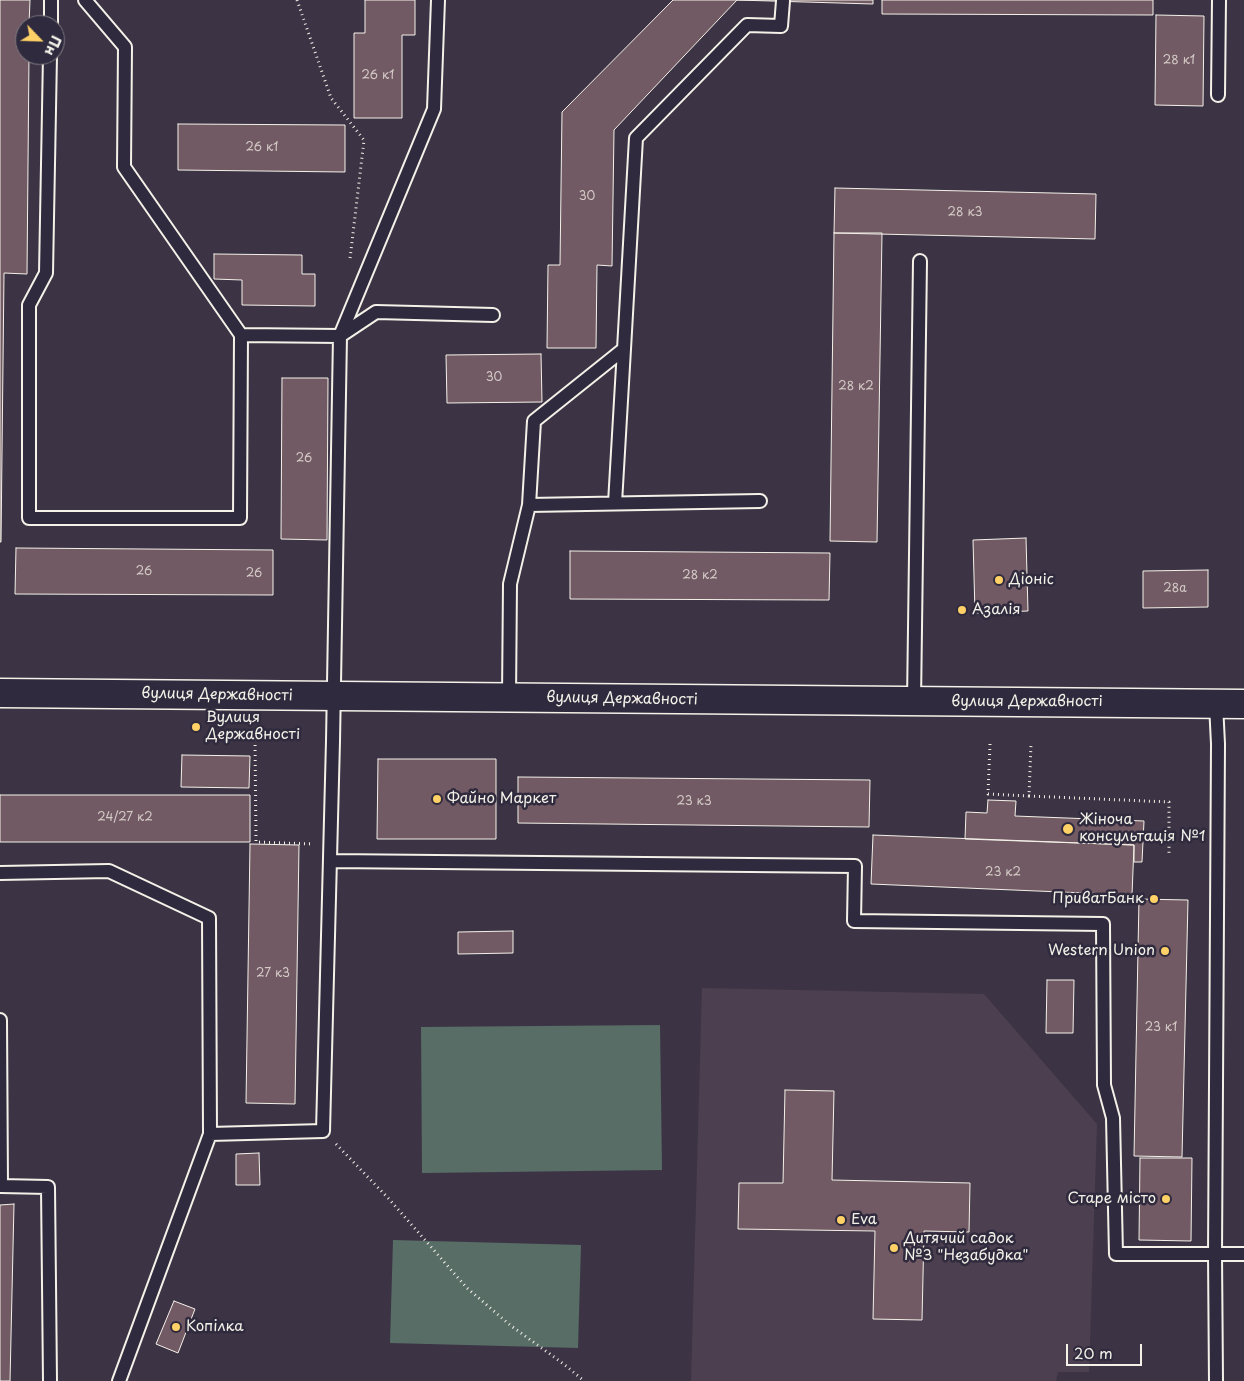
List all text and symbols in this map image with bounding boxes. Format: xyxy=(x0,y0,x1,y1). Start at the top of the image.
north arrow xyxy=(15,15,65,65)
text: Пн xyxy=(40,32,67,59)
house number: 28 к1 xyxy=(1163,54,1195,68)
house number: 26 к1 xyxy=(362,69,394,83)
house number: 26 к1 xyxy=(246,141,278,155)
house number: 30 xyxy=(579,190,595,204)
house number: 28 к3 xyxy=(948,206,982,220)
house number: 30 xyxy=(486,371,502,385)
house number: 28 к2 xyxy=(838,380,874,394)
house number: 26 xyxy=(296,452,312,466)
house number: 26 xyxy=(136,565,152,579)
house number: 26 xyxy=(246,567,262,581)
house number: 28 к2 xyxy=(682,569,718,583)
place label: Діоніс xyxy=(1009,571,1054,589)
marker: Діоніс xyxy=(993,574,1005,586)
house number: 28а xyxy=(1163,582,1187,596)
place label: Азалія xyxy=(972,601,1021,619)
marker: Азалія xyxy=(956,604,968,616)
street label: вулиця Державності xyxy=(141,685,293,705)
street label: вулиця Державності xyxy=(546,689,698,709)
street label: вулиця Державності xyxy=(951,693,1103,711)
place label: Вулиця Державності xyxy=(206,709,300,744)
marker: Вулиця Державності xyxy=(190,721,202,733)
place label: Файно Маркет xyxy=(447,790,556,808)
marker: Файно Маркет xyxy=(431,793,443,805)
house number: 23 к3 xyxy=(676,795,712,809)
house number: 24/27 к2 xyxy=(97,811,153,825)
place label: Жіноча консультація №1 xyxy=(1079,811,1205,846)
marker: Жіноча консультація №1 xyxy=(1061,822,1075,836)
house number: 23 к2 xyxy=(985,866,1021,880)
place label: ПриватБанк xyxy=(1052,890,1144,908)
marker: ПриватБанк xyxy=(1148,893,1160,905)
place label: Western Union xyxy=(1048,942,1155,960)
marker: Western Union xyxy=(1159,945,1171,957)
house number: 27 к3 xyxy=(256,967,290,981)
house number: 23 к1 xyxy=(1145,1021,1177,1035)
place label: Старе місто xyxy=(1068,1190,1156,1208)
marker: Старе місто xyxy=(1160,1193,1172,1205)
place label: Eva xyxy=(851,1211,877,1229)
marker: Eva xyxy=(835,1214,847,1226)
place label: Дитячий садок №3 "Незабудка" xyxy=(904,1230,1028,1265)
marker: Дитячий садок №3 "Незабудка" xyxy=(888,1242,900,1254)
place label: Копілка xyxy=(186,1318,244,1336)
marker: Копілка xyxy=(170,1321,182,1333)
scale bar xyxy=(1069,1334,1145,1366)
text: 20 m xyxy=(1074,1341,1113,1364)

